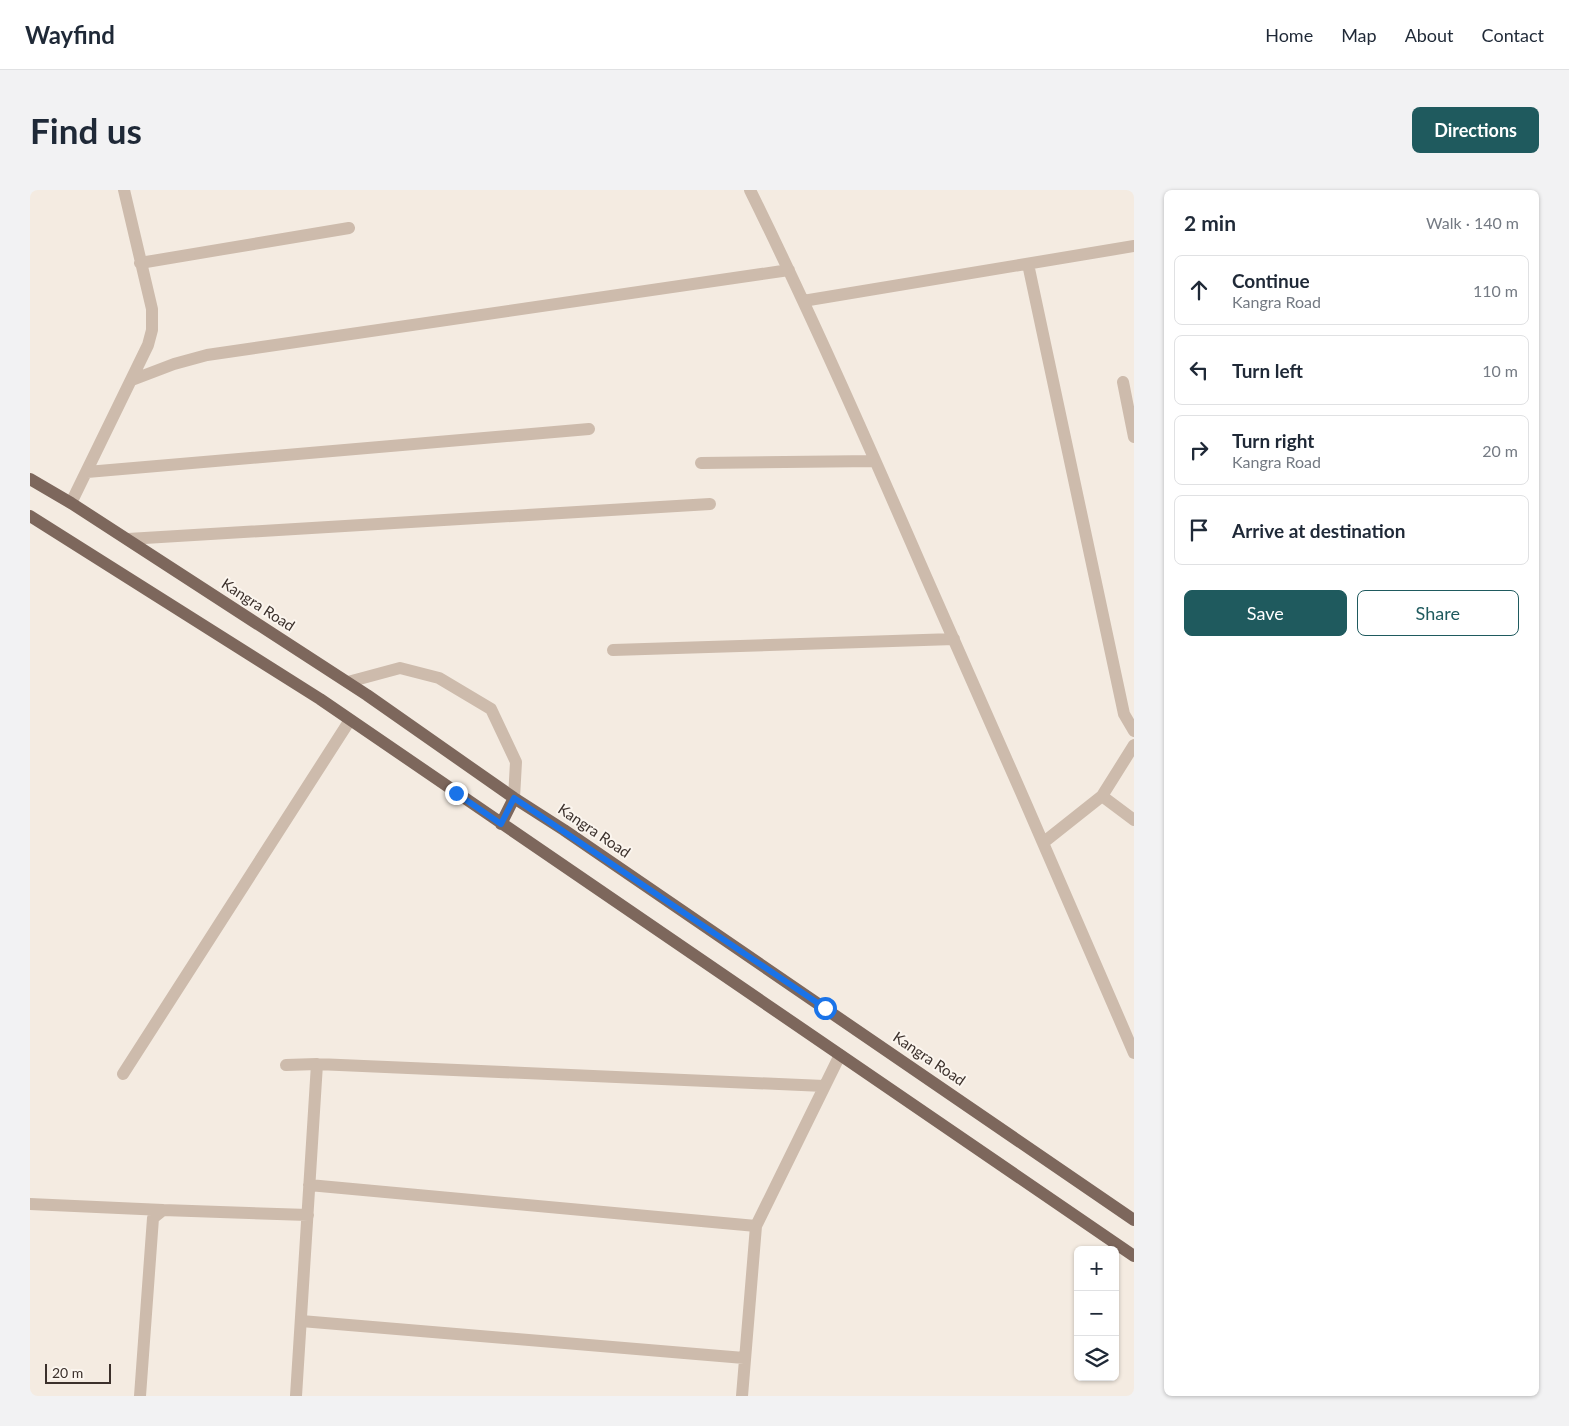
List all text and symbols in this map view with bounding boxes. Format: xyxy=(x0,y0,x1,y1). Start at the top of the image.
text: Wayfind xyxy=(25,20,115,49)
text: Home xyxy=(1265,24,1313,46)
text: Map xyxy=(1341,24,1377,46)
text: About xyxy=(1405,24,1454,46)
text: Contact xyxy=(1482,24,1544,46)
button: Directions xyxy=(1412,107,1539,153)
text: Find us xyxy=(30,109,142,151)
text: 2 min xyxy=(1184,210,1236,235)
text: Walk · 140 m xyxy=(1426,213,1519,232)
text: Continue xyxy=(1232,269,1310,292)
icon: ahead xyxy=(1185,276,1213,304)
text: 110 m xyxy=(1473,281,1518,300)
text: Kangra Road xyxy=(1232,292,1321,311)
icon: left xyxy=(1185,356,1213,384)
text: Turn left xyxy=(1232,359,1303,382)
text: 10 m xyxy=(1482,361,1518,380)
text: Turn right xyxy=(1232,429,1314,452)
icon: right xyxy=(1185,436,1213,464)
text: 20 m xyxy=(1482,441,1518,460)
text: Kangra Road xyxy=(1232,452,1321,471)
icon: arrive xyxy=(1185,516,1213,544)
text: Arrive at destination xyxy=(1232,519,1405,542)
street label: Kangra Road xyxy=(219,574,298,634)
button: Save xyxy=(1184,590,1347,636)
button: Share xyxy=(1357,590,1519,636)
route end xyxy=(445,782,468,805)
street label: Kangra Road xyxy=(555,799,634,861)
route start xyxy=(814,997,837,1020)
street label: Kangra Road xyxy=(890,1027,969,1089)
map controls xyxy=(1074,1246,1119,1381)
button: + xyxy=(1074,1246,1119,1291)
button: − xyxy=(1074,1291,1119,1336)
button: layers xyxy=(1074,1336,1119,1381)
scale bar xyxy=(45,1361,111,1384)
text: 20 m xyxy=(52,1364,83,1381)

